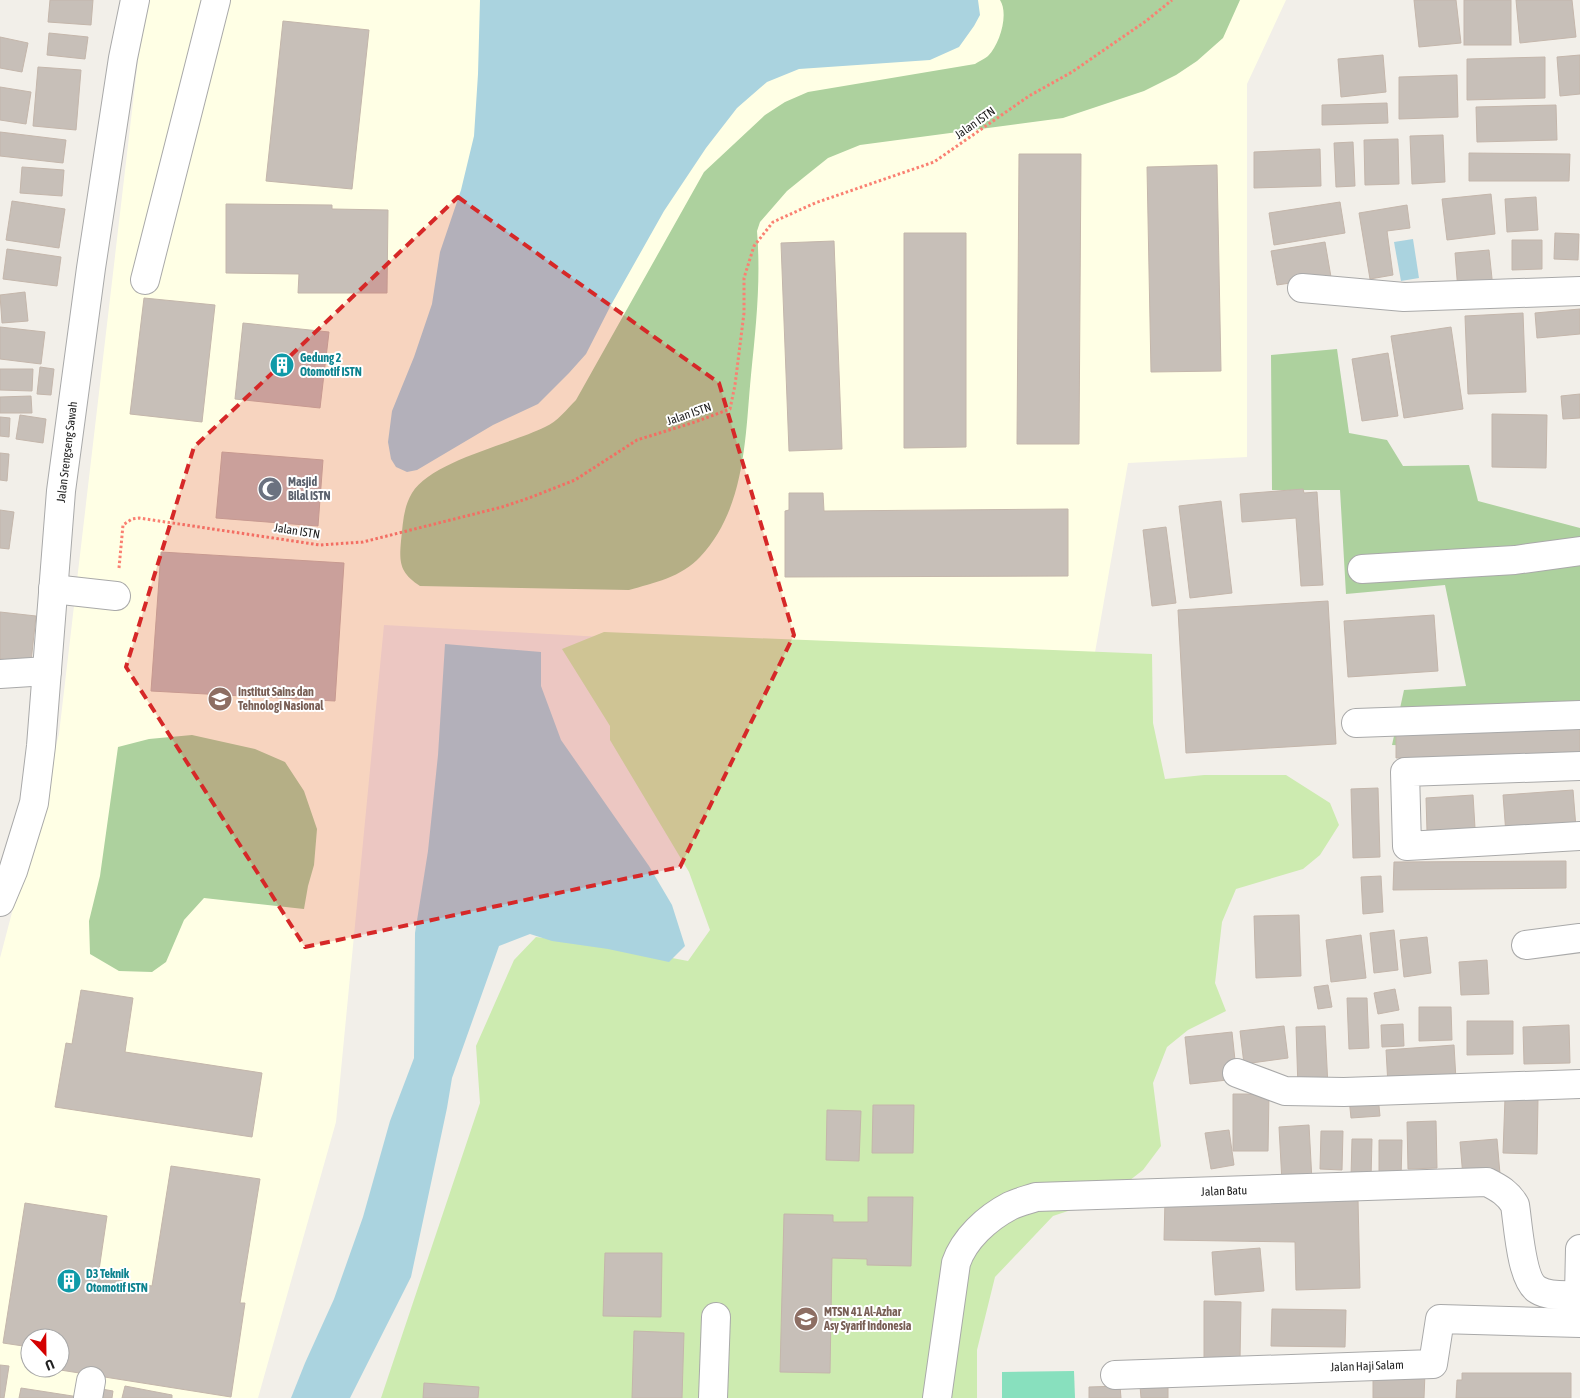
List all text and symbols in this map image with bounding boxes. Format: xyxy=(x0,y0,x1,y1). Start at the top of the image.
street label: Jalan ISTN xyxy=(952,104,998,142)
place label: Gedung 2 Otomotif ISTN xyxy=(300,351,362,379)
building icon: Gedung 2 Otomotif ISTN xyxy=(269,352,295,378)
street label: Jalan ISTN xyxy=(665,400,713,428)
street label: Jalan Srengseng Sawah xyxy=(54,401,80,503)
place label: Masjid Bilal ISTN xyxy=(288,475,330,503)
mosque icon: Masjid Bilal ISTN xyxy=(257,476,283,502)
street label: Jalan ISTN xyxy=(273,520,321,542)
place label: Institut Sains dan Tehnologi Nasional xyxy=(238,685,324,713)
school or university icon: Institut Sains dan Tehnologi Nasional xyxy=(207,686,233,712)
street label: Jalan Batu xyxy=(1201,1183,1248,1199)
place label: D3 Teknik Otomotif ISTN xyxy=(86,1267,148,1295)
building icon: D3 Teknik Otomotif ISTN xyxy=(56,1268,82,1294)
place label: MTSN 41 Al-Azhar Asy Syarif Indonesia xyxy=(823,1305,912,1333)
school or university icon: MTSN 41 Al-Azhar Asy Syarif Indonesia xyxy=(793,1306,819,1332)
north arrow xyxy=(20,1328,70,1378)
text: U xyxy=(43,1356,57,1374)
street label: Jalan Haji Salam xyxy=(1330,1358,1404,1374)

